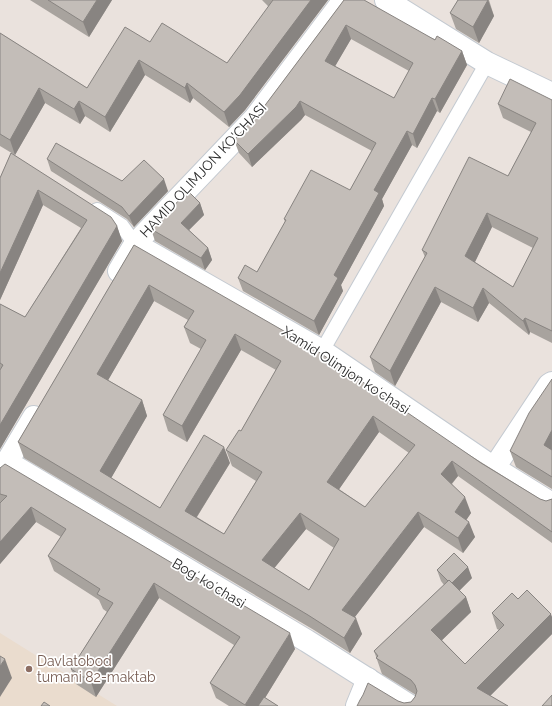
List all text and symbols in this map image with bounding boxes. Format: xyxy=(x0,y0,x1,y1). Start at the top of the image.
street label: HAMID OLIMJON KO'CHASI xyxy=(136,99,270,241)
street label: Xamid Olimjon koʻchasi xyxy=(279,323,413,417)
street label: Bogʻ koʻchasi xyxy=(169,555,249,611)
place label: Davlatobod tumani 82-maktab xyxy=(37,653,156,685)
marker: Davlatobod tumani 82-maktab xyxy=(24,664,34,674)

